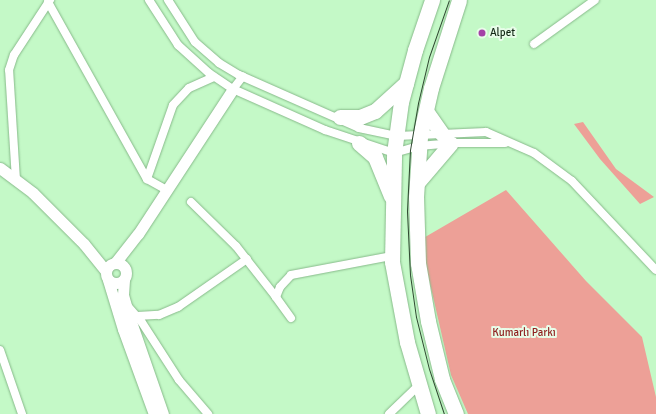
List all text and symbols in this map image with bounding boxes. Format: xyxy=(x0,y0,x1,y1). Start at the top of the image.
place label: Alpet xyxy=(490,26,515,40)
marker: Alpet xyxy=(477,28,487,38)
park label: Kumarlı Parkı xyxy=(492,326,556,340)

